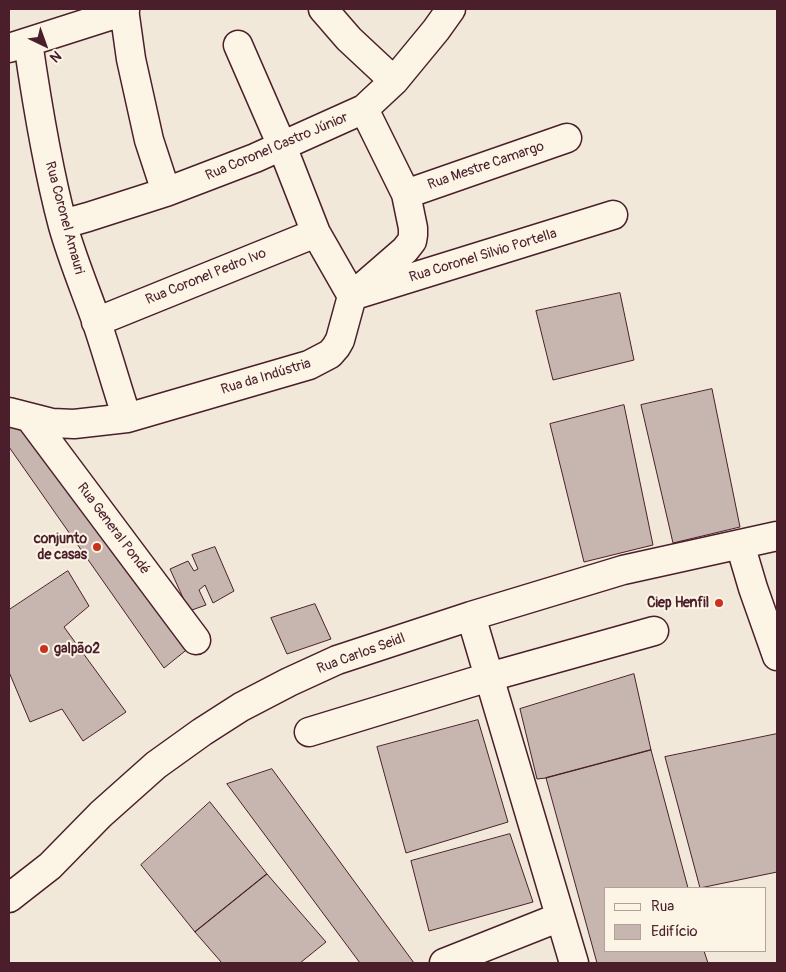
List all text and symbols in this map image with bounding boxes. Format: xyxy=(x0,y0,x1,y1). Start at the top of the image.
north arrow xyxy=(20,20,70,70)
text: N xyxy=(46,47,65,66)
street label: Rua Coronel Castro Júnior xyxy=(203,109,351,185)
street label: Rua Mestre Camargo xyxy=(426,138,546,194)
street label: Rua Coronel Amauri xyxy=(41,160,87,276)
street label: Rua Coronel Silvio Portella xyxy=(407,226,559,286)
street label: Rua Coronel Pedro Ivo xyxy=(143,245,269,309)
street label: Rua da Indústria xyxy=(219,355,313,399)
street label: Rua General Pondé xyxy=(73,480,153,578)
place label: conjunto de casas xyxy=(34,531,87,564)
marker: conjunto de casas xyxy=(91,541,103,553)
place label: Ciep Henfil xyxy=(647,595,709,611)
marker: Ciep Henfil xyxy=(713,597,725,609)
street label: Rua Carlos Seidl xyxy=(315,630,407,678)
place label: galpão2 xyxy=(54,641,100,657)
marker: galpão2 xyxy=(38,643,50,655)
legend xyxy=(604,887,766,952)
text: Rua xyxy=(651,897,674,916)
text: Edifício xyxy=(651,922,697,941)

